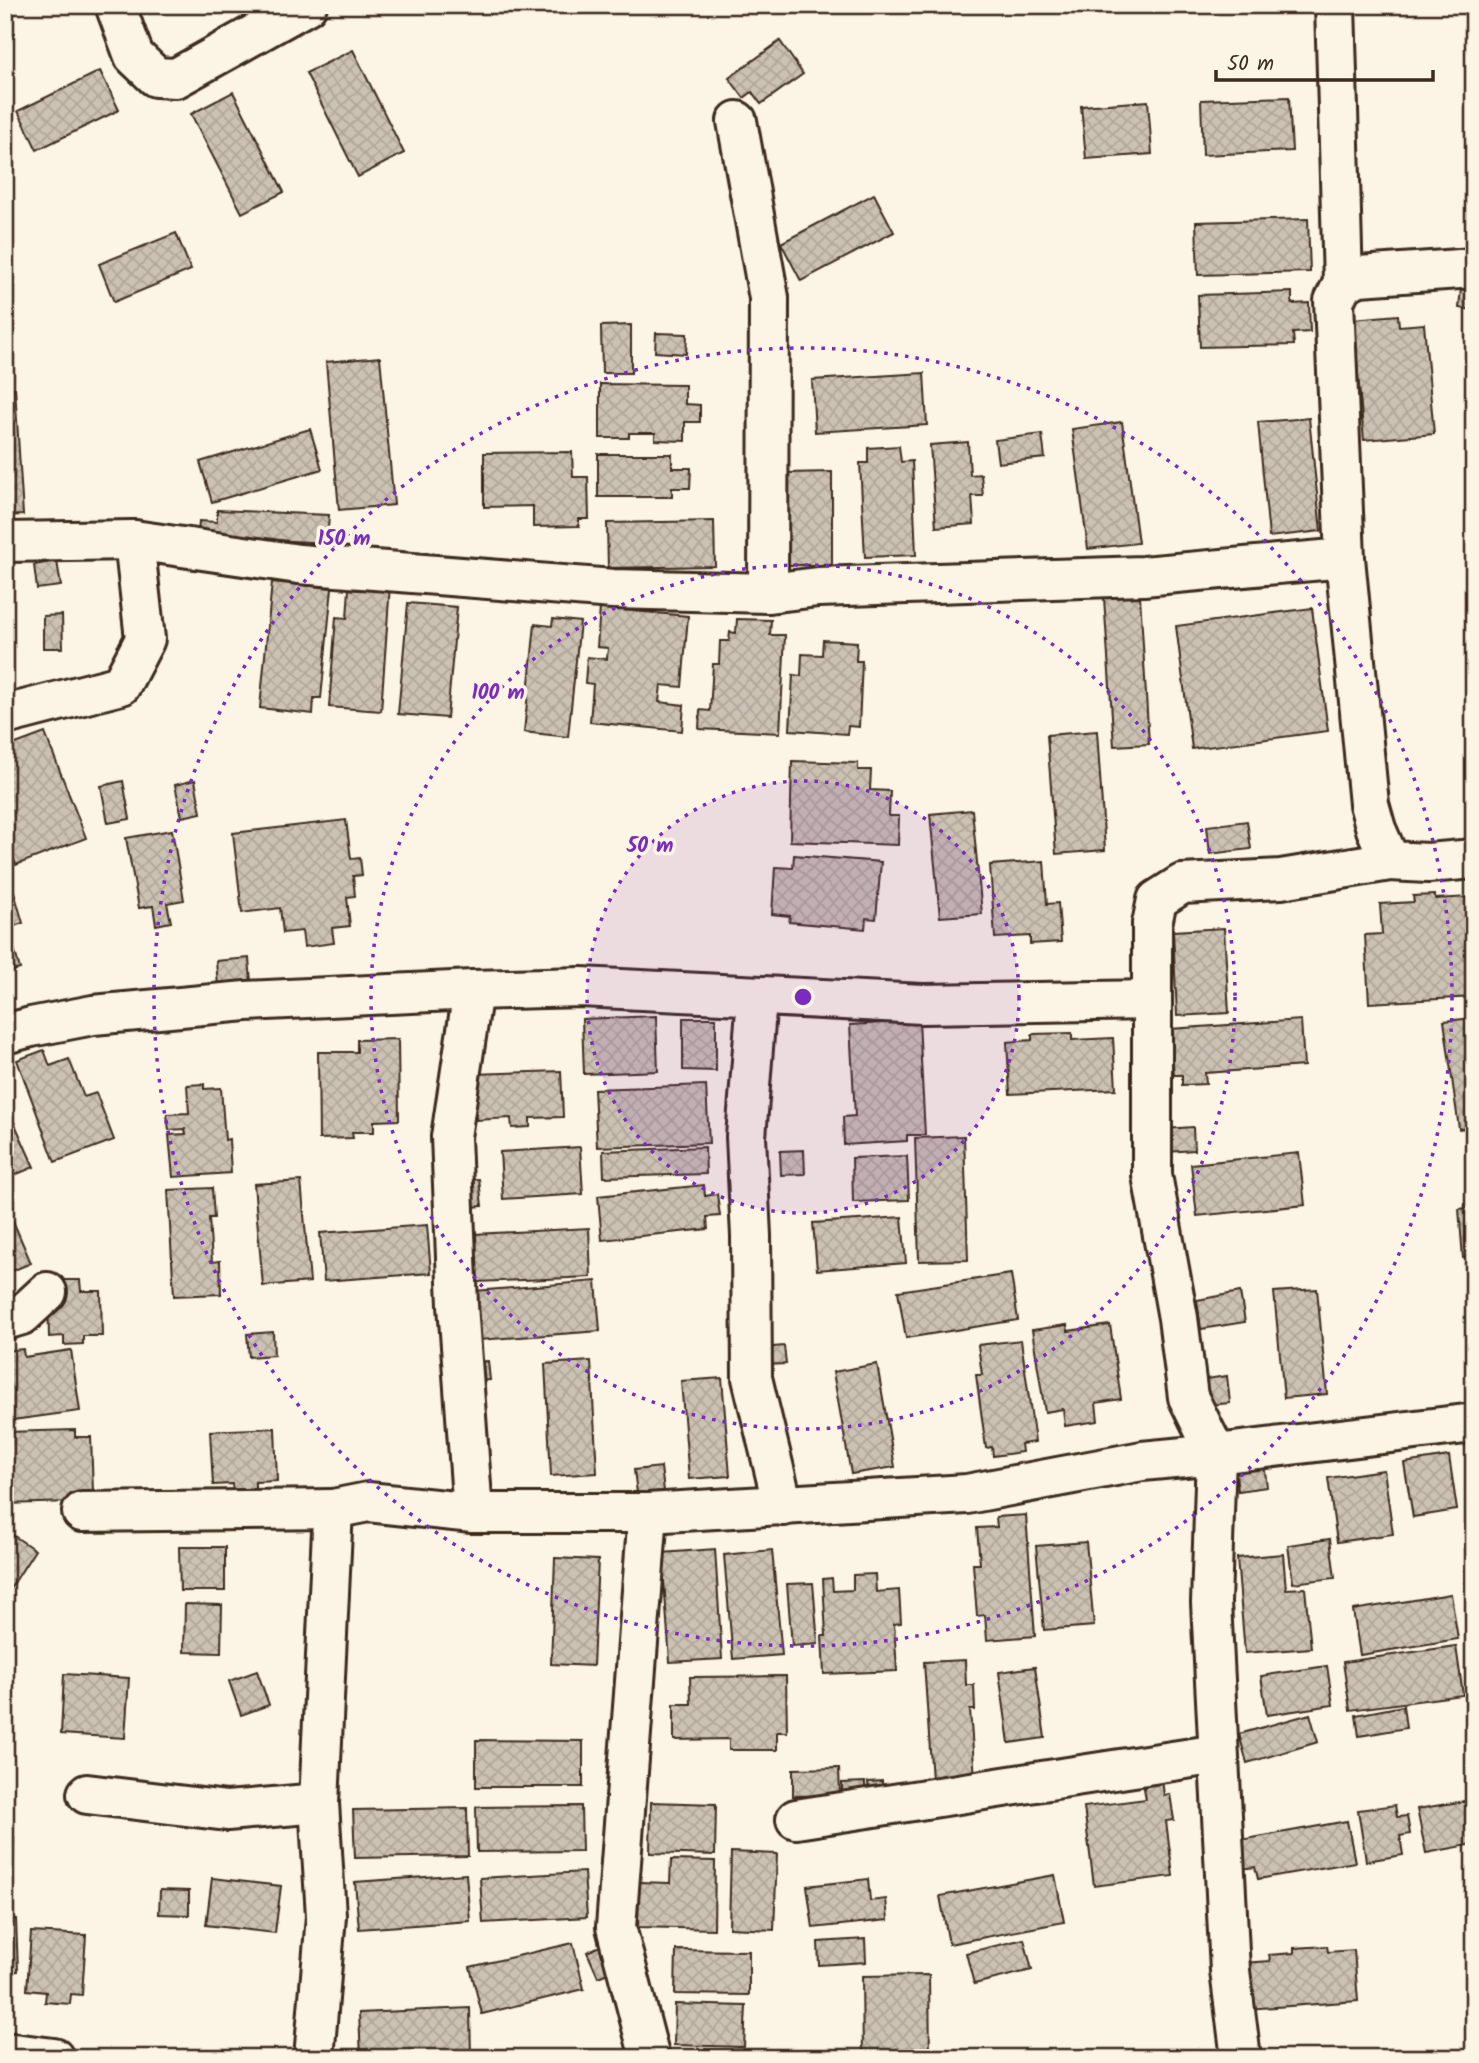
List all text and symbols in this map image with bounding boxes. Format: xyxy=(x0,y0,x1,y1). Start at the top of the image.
scale bar xyxy=(1216,38,1434,82)
text: 50 m xyxy=(1227,48,1274,81)
text: 150 m xyxy=(317,523,371,556)
text: 100 m xyxy=(471,677,525,710)
text: 50 m xyxy=(626,830,673,863)
centre of rings xyxy=(791,985,815,1009)

